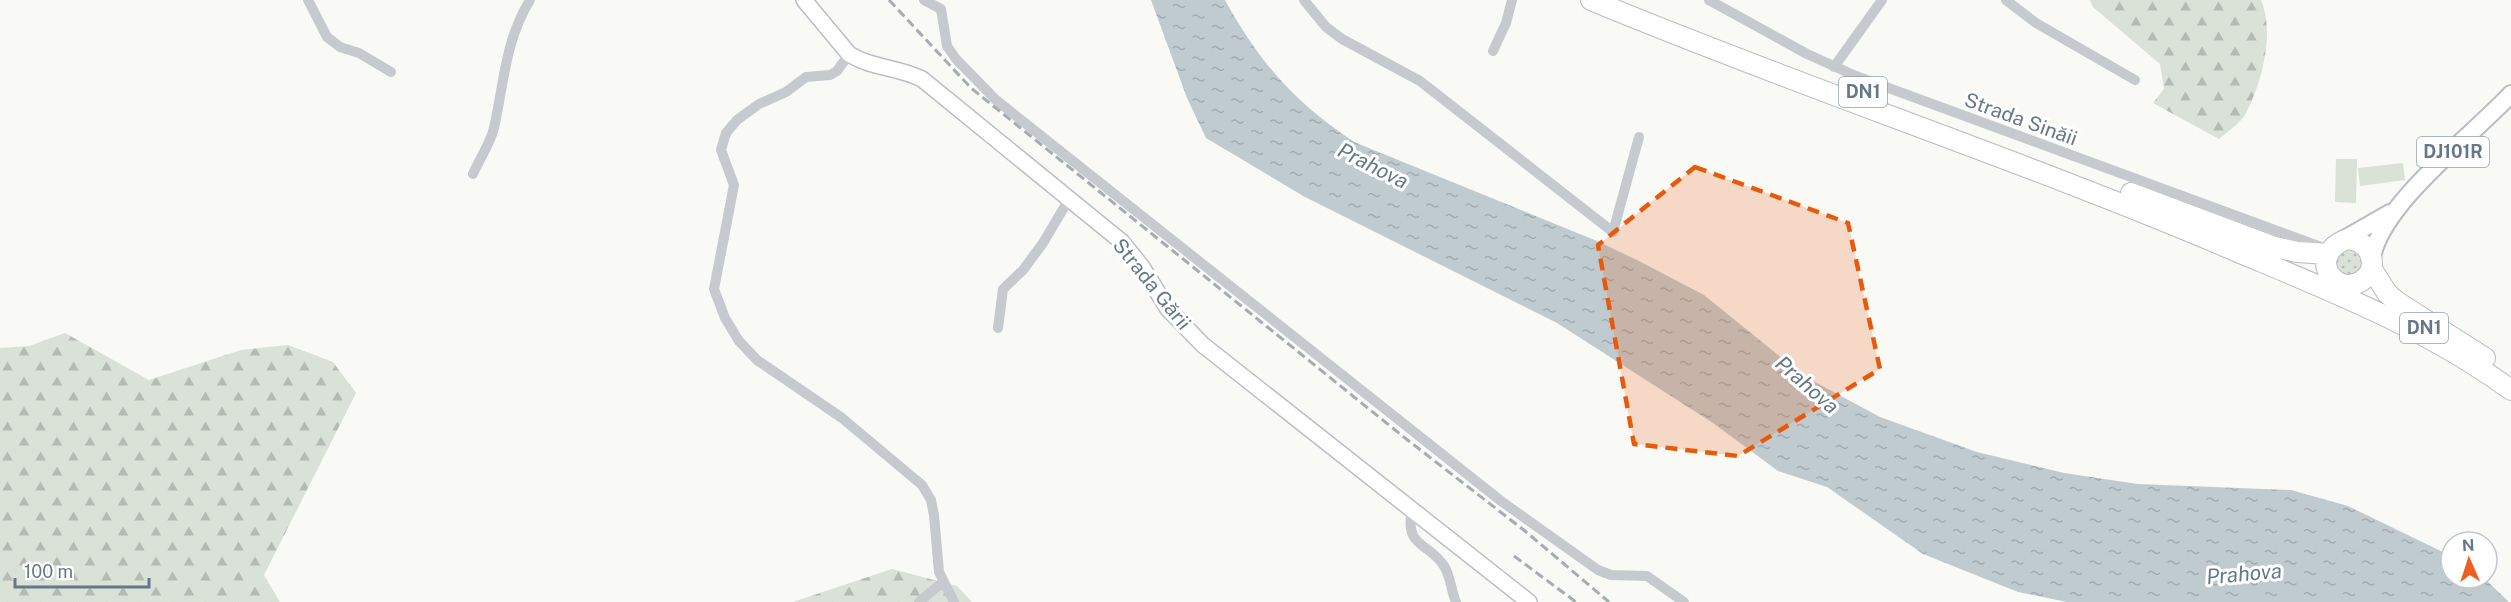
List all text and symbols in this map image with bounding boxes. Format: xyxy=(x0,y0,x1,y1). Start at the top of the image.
road number: DN1 xyxy=(1839,77,1887,107)
street label: Strada Sinăii xyxy=(1961,88,2081,150)
water label: Prahova xyxy=(1334,137,1413,194)
road number: DJ101R xyxy=(2417,137,2489,167)
street label: Strada Gării xyxy=(1108,233,1196,335)
road number: DN1 xyxy=(2400,313,2448,343)
water label: Prahova xyxy=(1771,350,1844,419)
north arrow xyxy=(2439,530,2499,590)
text: N xyxy=(2461,536,2475,555)
scale bar xyxy=(15,551,148,589)
water label: Prahova xyxy=(2205,558,2283,589)
text: 100 m xyxy=(24,561,73,582)

